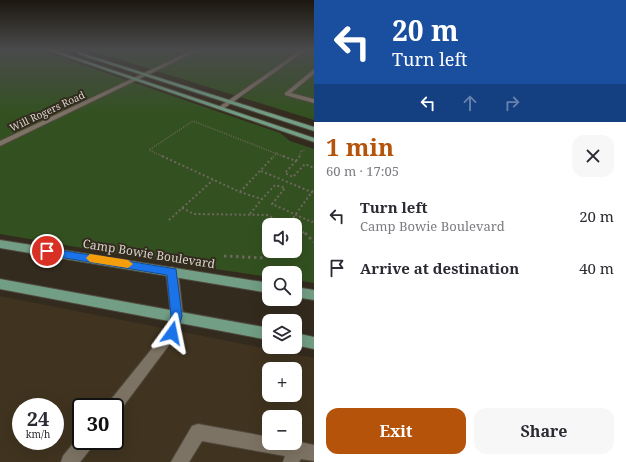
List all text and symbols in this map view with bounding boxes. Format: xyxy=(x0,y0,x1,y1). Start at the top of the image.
text: 20 m xyxy=(392,11,459,49)
icon: left xyxy=(326,16,378,68)
text: Turn left xyxy=(392,47,467,71)
street label: Will Rogers Road xyxy=(7,87,87,135)
icon: left xyxy=(417,92,439,114)
icon: ahead xyxy=(459,92,481,114)
icon: right xyxy=(501,92,523,114)
text: 1 min xyxy=(326,130,394,163)
button: close xyxy=(572,135,614,177)
text: 60 m · 17:05 xyxy=(326,162,399,180)
text: Turn left xyxy=(360,197,428,217)
icon: left xyxy=(326,205,348,227)
text: 20 m xyxy=(579,206,614,226)
text: Camp Bowie Boulevard xyxy=(360,217,505,235)
map controls xyxy=(262,218,302,450)
button: sound xyxy=(262,218,302,258)
pin xyxy=(30,234,64,268)
street label: Camp Bowie Boulevard xyxy=(82,235,217,272)
icon: arrive xyxy=(36,240,58,262)
icon: arrive xyxy=(326,257,348,279)
text: Arrive at destination xyxy=(360,258,519,278)
text: 40 m xyxy=(579,258,614,278)
button: search xyxy=(262,266,302,306)
position arrow xyxy=(151,312,193,354)
button: layers xyxy=(262,314,302,354)
button: + xyxy=(262,362,302,402)
speed limit sign: 30 xyxy=(72,398,124,450)
text: 24 xyxy=(27,405,49,432)
button: Exit xyxy=(326,408,466,454)
button: Share xyxy=(474,408,614,454)
button: − xyxy=(262,410,302,450)
text: km/h xyxy=(26,427,50,441)

